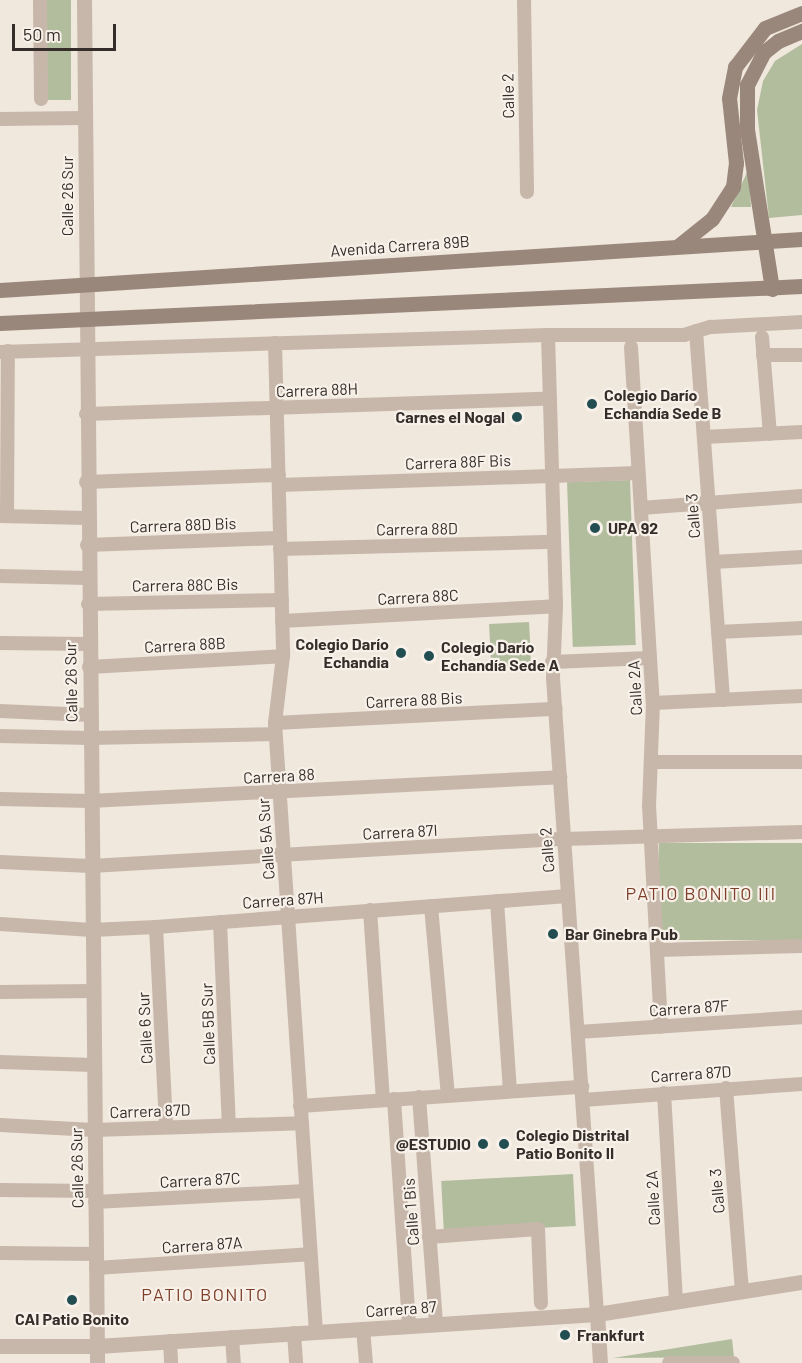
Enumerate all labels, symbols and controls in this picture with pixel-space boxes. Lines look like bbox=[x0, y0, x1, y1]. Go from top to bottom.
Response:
scale bar bbox=[15, 12, 118, 50]
text: 50 m bbox=[23, 23, 61, 45]
street label: Calle 2 bbox=[498, 73, 518, 119]
street label: Calle 26 Sur bbox=[57, 156, 77, 236]
street label: Avenida Carrera 89B bbox=[330, 232, 470, 260]
street label: Carrera 88H bbox=[276, 379, 358, 401]
place label: Colegio Darío Echandía Sede B bbox=[604, 385, 722, 423]
marker: Colegio Darío Echandía Sede B bbox=[585, 397, 599, 411]
place label: Carnes el Nogal bbox=[396, 407, 505, 427]
marker: Carnes el Nogal bbox=[510, 410, 524, 424]
street label: Carrera 88F Bis bbox=[405, 451, 511, 473]
street label: Calle 3 bbox=[682, 493, 704, 539]
street label: Carrera 88D Bis bbox=[129, 514, 237, 536]
place label: UPA 92 bbox=[608, 518, 658, 538]
street label: Carrera 88D bbox=[376, 519, 458, 539]
marker: UPA 92 bbox=[586, 519, 604, 537]
street label: Carrera 88C Bis bbox=[132, 574, 238, 596]
street label: Carrera 88C bbox=[377, 585, 459, 609]
street label: Carrera 88B bbox=[144, 633, 226, 657]
place label: Colegio Darío Echandia bbox=[296, 634, 389, 672]
place label: Colegio Darío Echandía Sede A bbox=[441, 637, 559, 675]
street label: Calle 26 Sur bbox=[61, 642, 81, 722]
marker: Colegio Darío Echandia bbox=[394, 646, 408, 660]
marker: Colegio Darío Echandía Sede A bbox=[422, 649, 436, 663]
street label: Calle 2A bbox=[624, 660, 646, 716]
street label: Carrera 88 Bis bbox=[365, 688, 463, 712]
street label: Carrera 88 bbox=[243, 765, 315, 787]
street label: Calle 5A Sur bbox=[254, 798, 278, 880]
street label: Carrera 87I bbox=[362, 820, 438, 844]
street label: Calle 2 bbox=[536, 827, 558, 873]
district label: PATIO BONITO III bbox=[625, 882, 777, 904]
street label: Carrera 87H bbox=[242, 888, 324, 912]
place label: Bar Ginebra Pub bbox=[565, 924, 678, 944]
marker: Bar Ginebra Pub bbox=[546, 927, 560, 941]
street label: Calle 5B Sur bbox=[197, 983, 219, 1065]
street label: Calle 6 Sur bbox=[134, 992, 156, 1064]
street label: Carrera 87F bbox=[648, 996, 730, 1020]
street label: Carrera 87D bbox=[650, 1062, 732, 1086]
street label: Carrera 87D bbox=[109, 1100, 191, 1122]
place label: Colegio Distrital Patio Bonito II bbox=[516, 1125, 629, 1163]
street label: Calle 26 Sur bbox=[67, 1128, 87, 1208]
place label: @ESTUDIO bbox=[396, 1134, 471, 1154]
marker: @ESTUDIO bbox=[476, 1137, 490, 1151]
marker: Colegio Distrital Patio Bonito II bbox=[497, 1137, 511, 1151]
street label: Carrera 87C bbox=[159, 1168, 241, 1192]
street label: Calle 3 bbox=[705, 1168, 729, 1214]
street label: Calle 2A bbox=[642, 1170, 664, 1226]
street label: Calle 1 Bis bbox=[399, 1178, 423, 1246]
street label: Carrera 87A bbox=[161, 1233, 243, 1257]
district label: PATIO BONITO bbox=[141, 1283, 269, 1305]
marker: CAI Patio Bonito bbox=[65, 1293, 79, 1307]
street label: Carrera 87 bbox=[365, 1297, 437, 1321]
place label: CAI Patio Bonito bbox=[15, 1309, 129, 1329]
place label: Frankfurt bbox=[577, 1325, 644, 1345]
marker: Frankfurt bbox=[558, 1328, 572, 1342]

